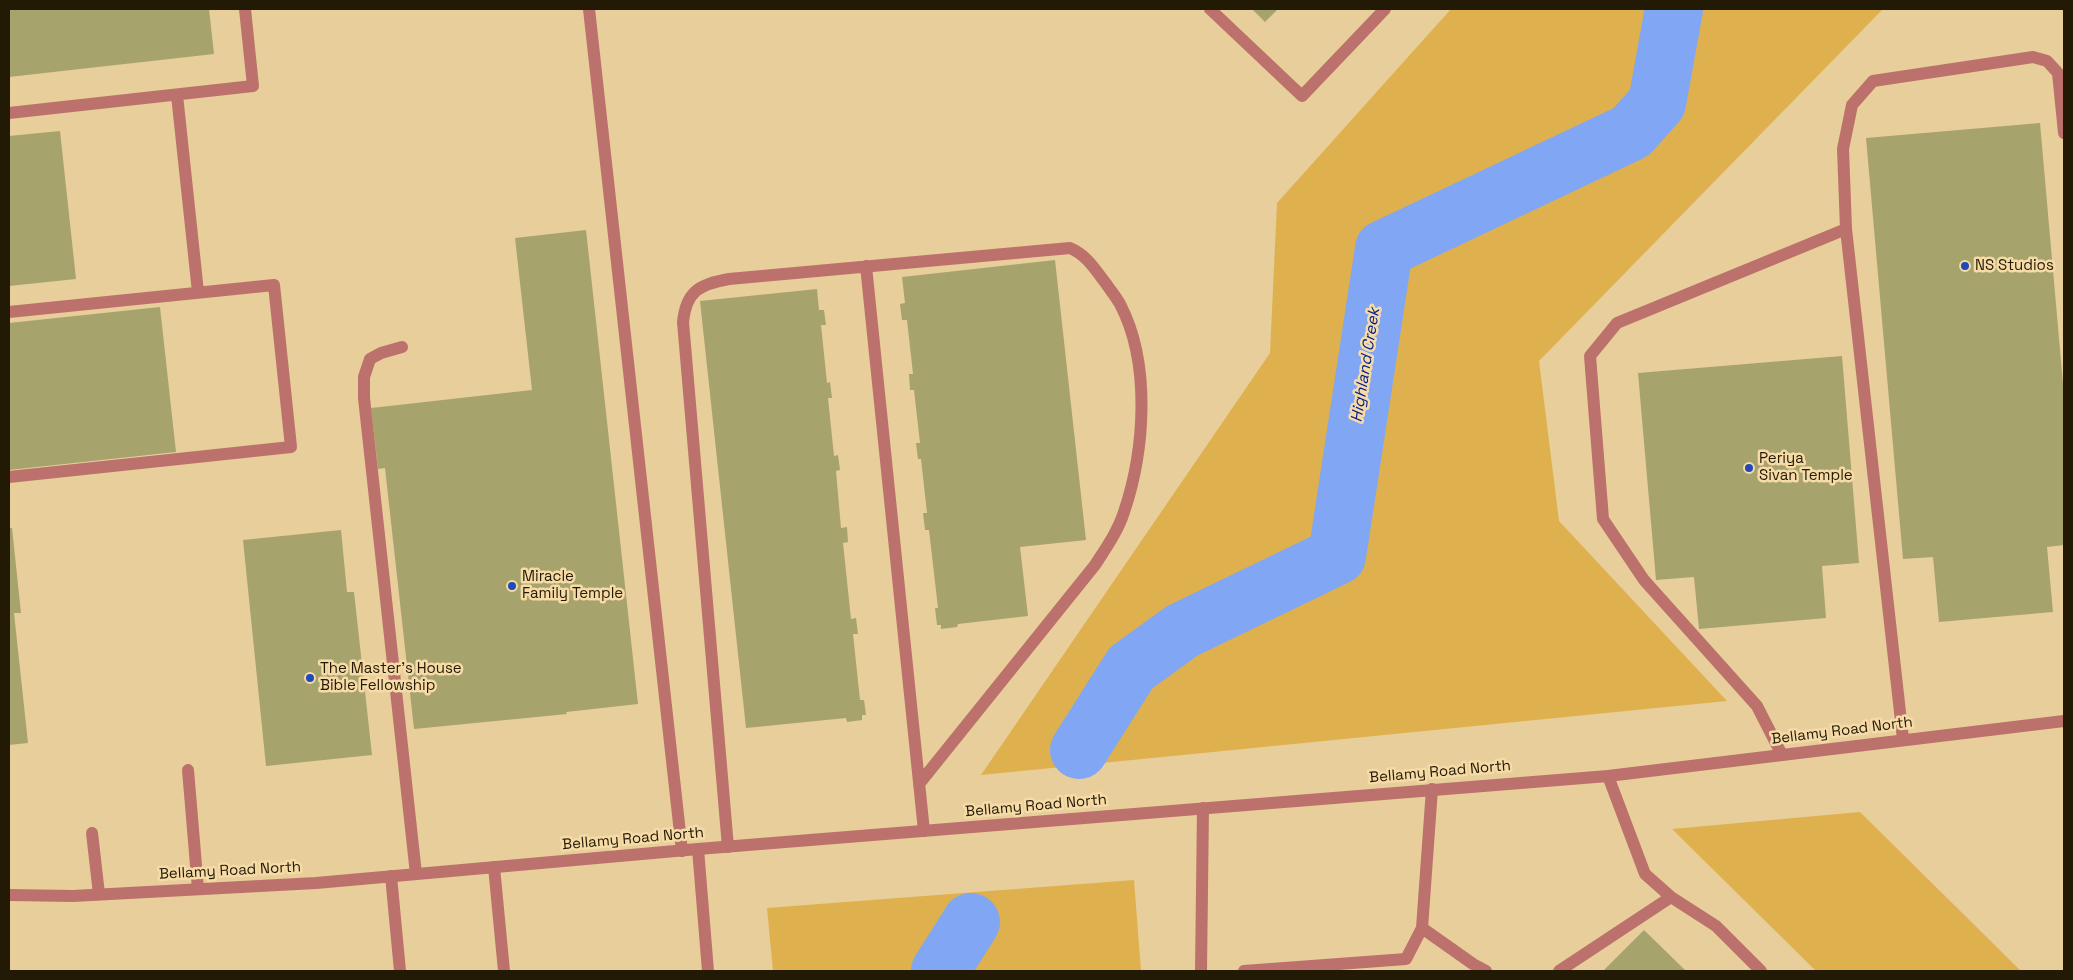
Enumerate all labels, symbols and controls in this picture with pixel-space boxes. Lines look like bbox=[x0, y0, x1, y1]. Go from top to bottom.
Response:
place label: NS Studios bbox=[1975, 257, 2054, 275]
marker: NS Studios bbox=[1959, 260, 1971, 272]
water label: Highland Creek bbox=[1347, 307, 1385, 423]
place label: Periya Sivan Temple bbox=[1759, 450, 1853, 485]
marker: Periya Sivan Temple bbox=[1743, 462, 1755, 474]
place label: Miracle Family Temple bbox=[522, 568, 623, 603]
marker: Miracle Family Temple bbox=[506, 580, 518, 592]
place label: The Master's House Bible Fellowship bbox=[320, 660, 462, 695]
marker: The Master's House Bible Fellowship bbox=[304, 672, 316, 684]
street label: Bellamy Road North bbox=[1770, 713, 1914, 749]
street label: Bellamy Road North bbox=[1368, 757, 1512, 787]
street label: Bellamy Road North bbox=[964, 791, 1108, 821]
street label: Bellamy Road North bbox=[561, 824, 705, 854]
street label: Bellamy Road North bbox=[159, 858, 301, 884]

